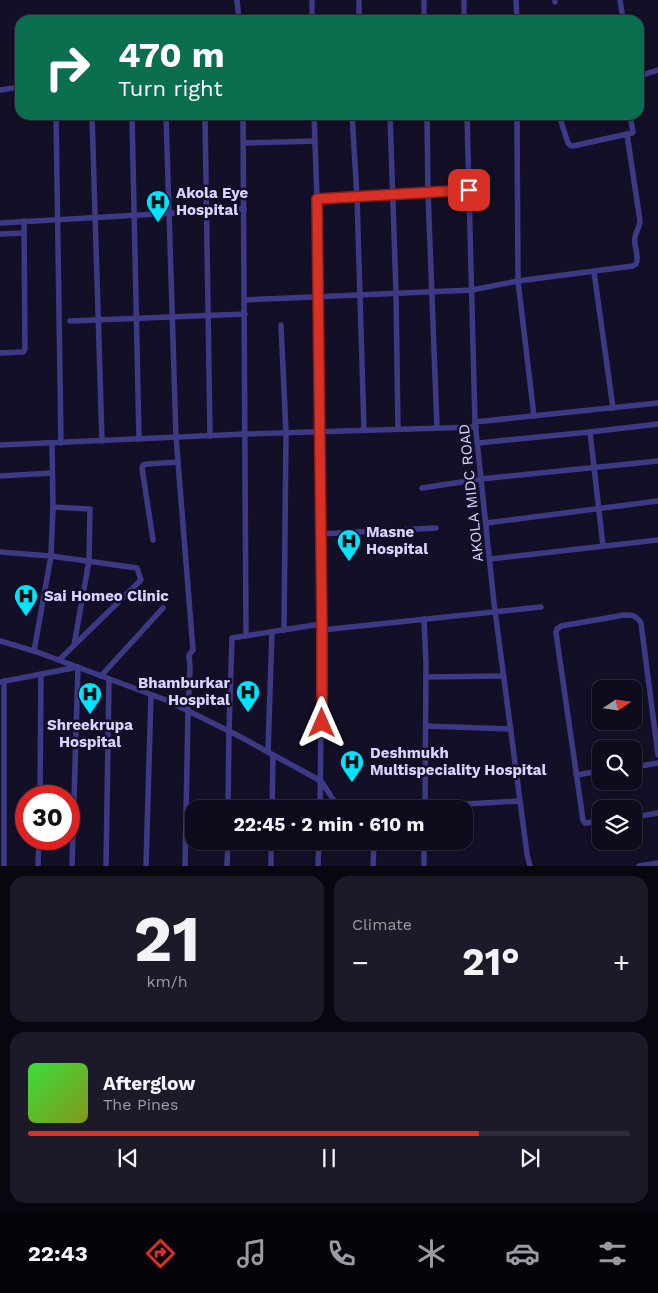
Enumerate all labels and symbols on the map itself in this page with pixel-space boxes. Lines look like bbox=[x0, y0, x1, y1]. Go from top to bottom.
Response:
pin bbox=[448, 169, 490, 211]
place label: Akola Eye Hospital bbox=[176, 184, 249, 219]
hospital icon: Akola Eye Hospital bbox=[145, 189, 171, 223]
street label: AKOLA MIDC ROAD bbox=[455, 423, 487, 563]
place label: Masne Hospital bbox=[366, 523, 428, 558]
hospital icon: Masne Hospital bbox=[336, 528, 362, 562]
hospital icon: Sai Homeo Clinic bbox=[13, 583, 39, 617]
place label: Sai Homeo Clinic bbox=[44, 587, 169, 605]
place label: Bhamburkar Hospital bbox=[138, 674, 231, 709]
hospital icon: Bhamburkar Hospital bbox=[235, 679, 261, 713]
north arrow bbox=[592, 680, 642, 730]
hospital icon: Shreekrupa Hospital bbox=[77, 681, 103, 715]
position arrow bbox=[295, 696, 347, 748]
place label: Shreekrupa Hospital bbox=[47, 716, 133, 751]
place label: Deshmukh Multispeciality Hospital bbox=[370, 744, 547, 779]
hospital icon: Deshmukh Multispeciality Hospital bbox=[339, 749, 365, 783]
speed limit sign: 30 bbox=[15, 785, 80, 850]

